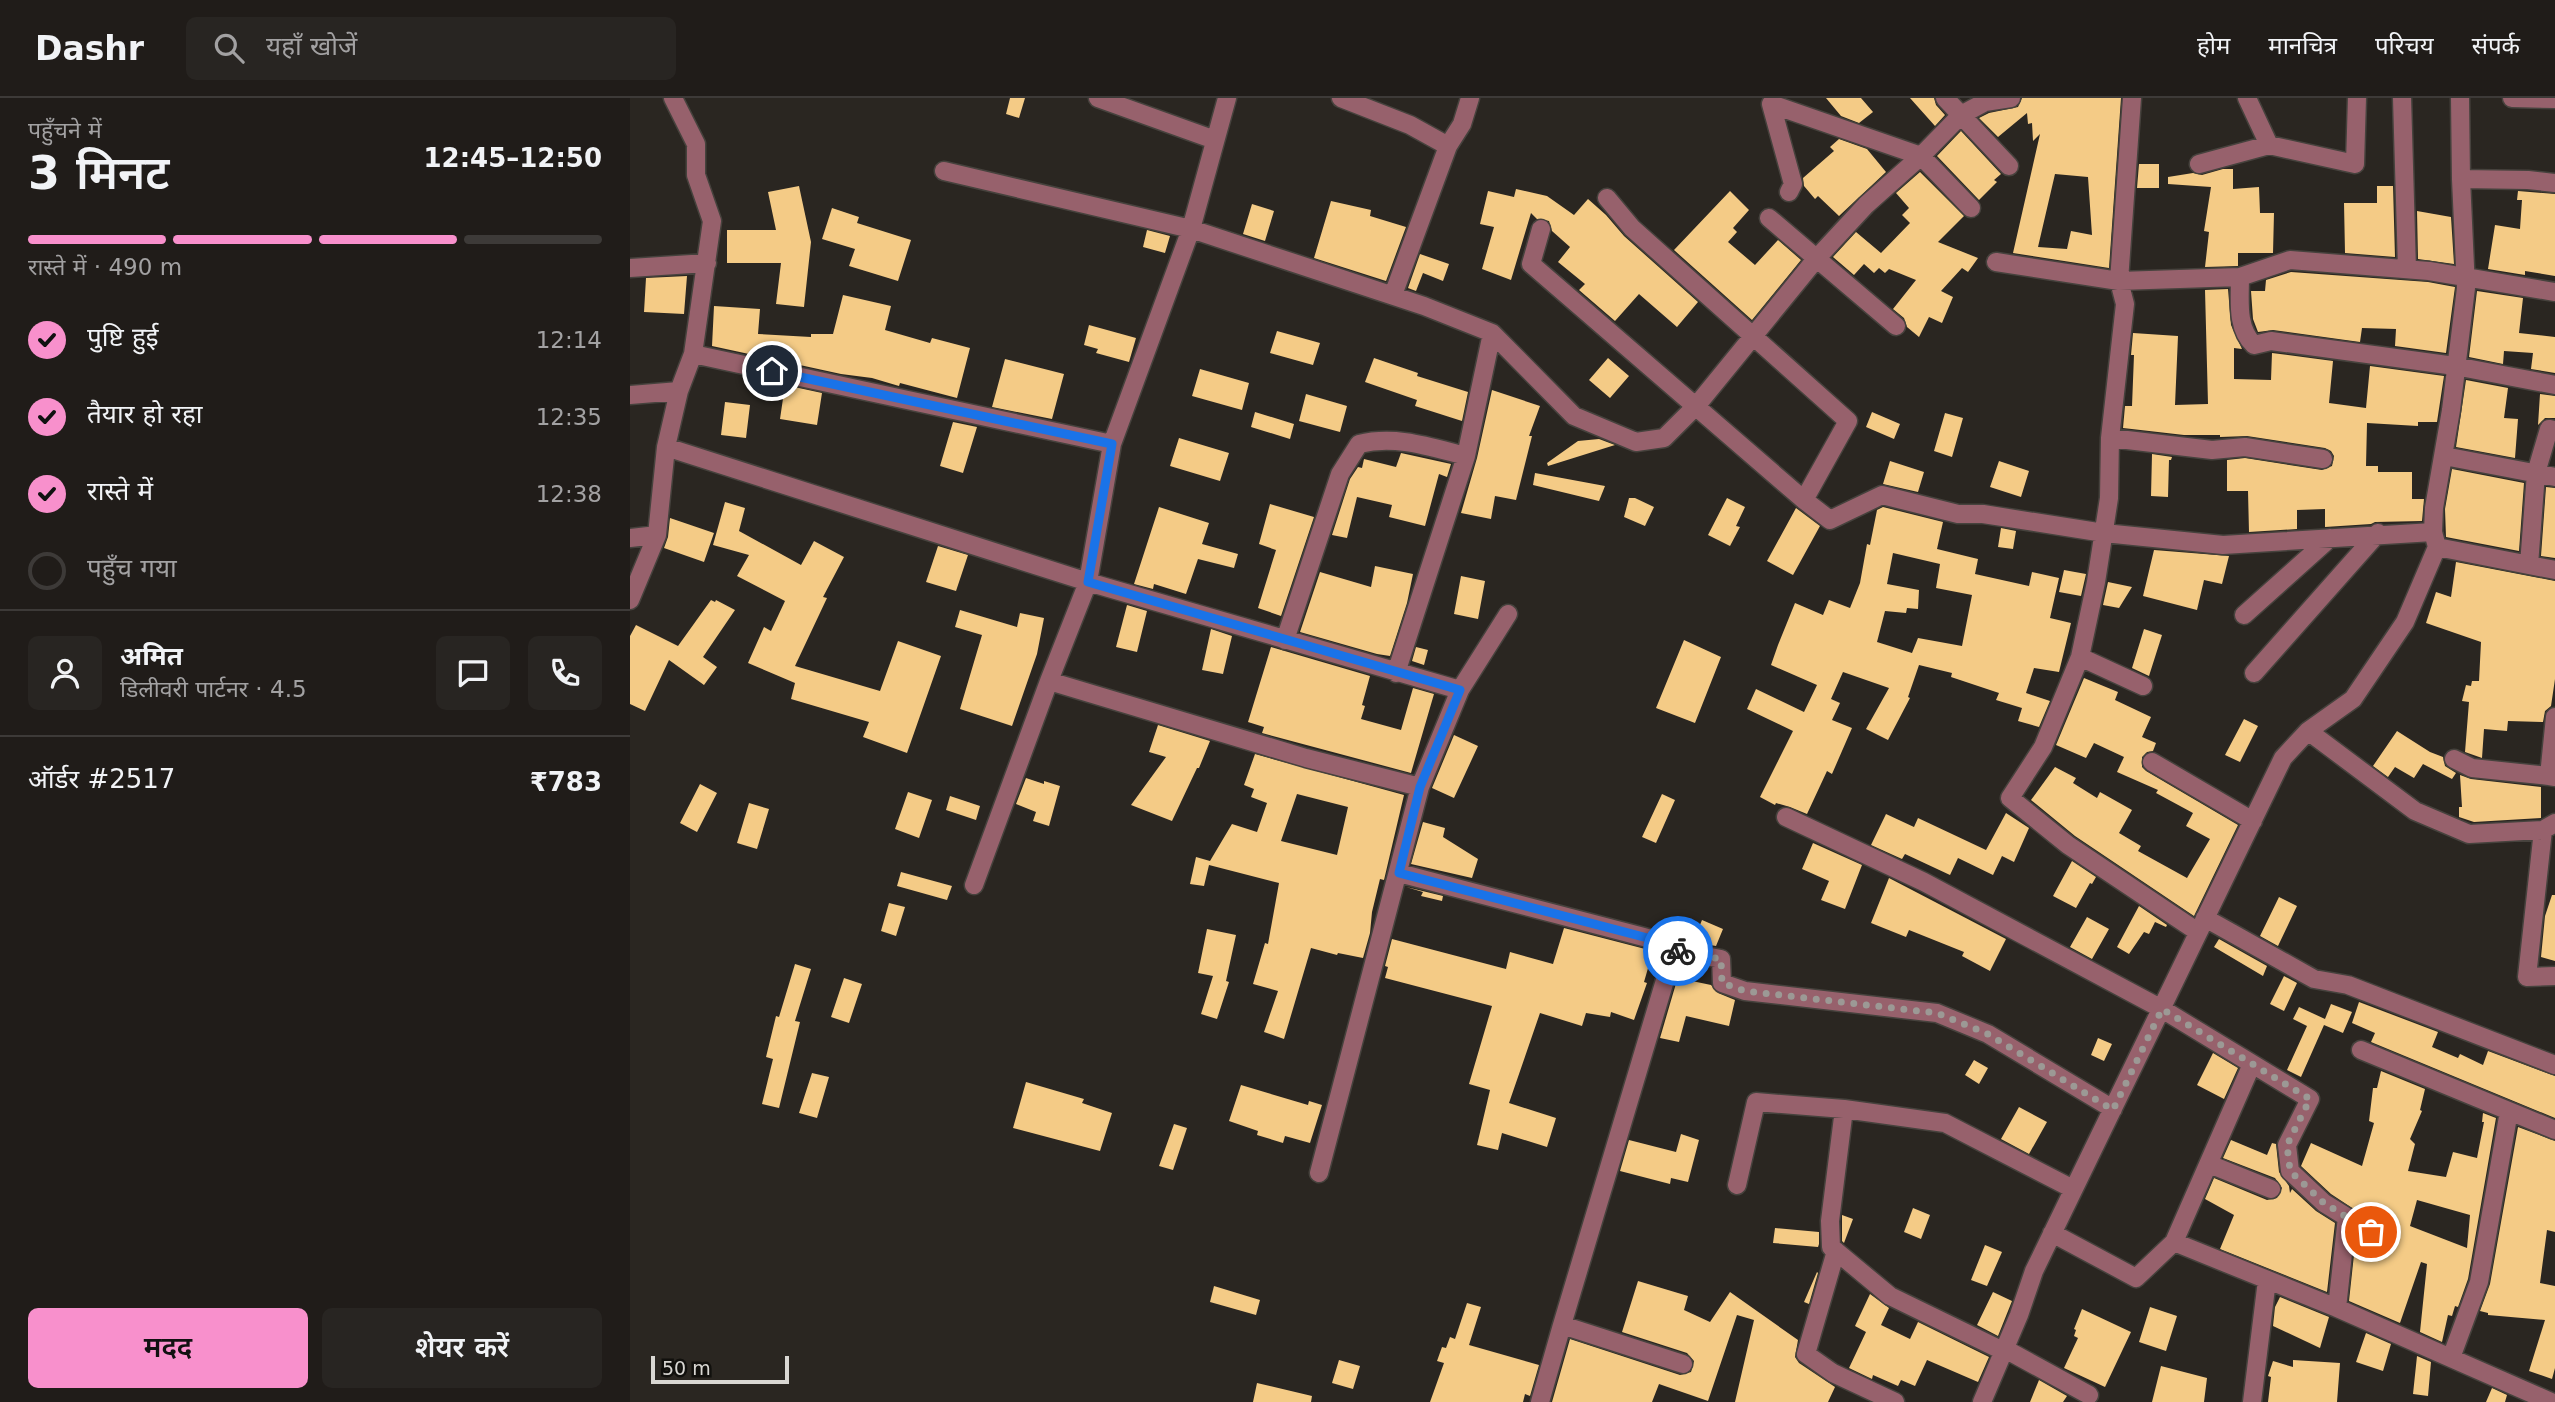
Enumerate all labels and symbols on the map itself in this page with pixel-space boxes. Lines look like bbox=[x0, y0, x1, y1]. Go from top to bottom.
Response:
pin bbox=[742, 341, 802, 401]
courier bbox=[1643, 916, 1713, 986]
pin bbox=[2341, 1202, 2401, 1262]
scale bar bbox=[651, 1353, 789, 1385]

